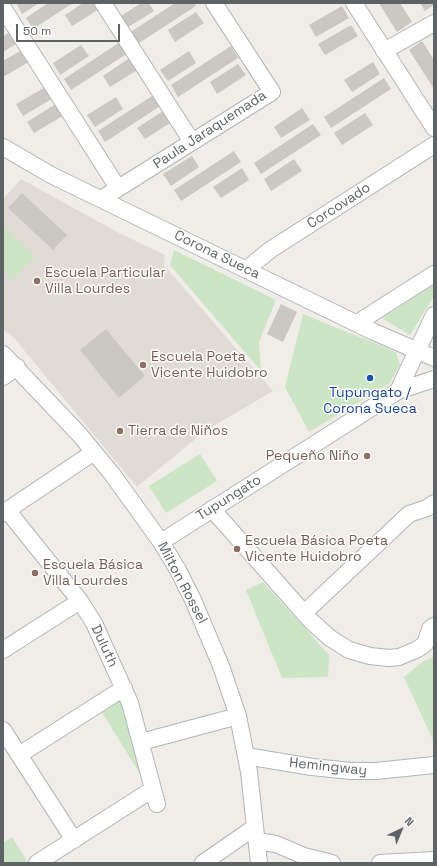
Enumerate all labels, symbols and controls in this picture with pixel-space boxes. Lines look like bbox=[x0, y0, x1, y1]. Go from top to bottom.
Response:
scale bar bbox=[18, 16, 122, 42]
text: 50 m bbox=[23, 23, 51, 39]
street label: Paula Jaraquemada bbox=[150, 87, 270, 173]
street label: Corcovado bbox=[304, 179, 374, 233]
street label: Corona Sueca bbox=[171, 227, 263, 283]
place label: Escuela Particular Villa Lourdes bbox=[45, 265, 166, 298]
marker: Escuela Particular Villa Lourdes bbox=[32, 276, 42, 286]
place label: Escuela Poeta Vicente Huidobro bbox=[151, 349, 268, 382]
marker: Escuela Poeta Vicente Huidobro bbox=[138, 360, 148, 370]
marker: Tupungato / Corona Sueca bbox=[365, 373, 375, 383]
place label: Tupungato / Corona Sueca bbox=[323, 385, 417, 418]
place label: Tierra de Niños bbox=[128, 423, 228, 439]
marker: Tierra de Niños bbox=[115, 426, 125, 436]
place label: Pequeño Niño bbox=[266, 448, 359, 464]
marker: Pequeño Niño bbox=[362, 451, 372, 461]
street label: Tupungato bbox=[193, 471, 265, 525]
place label: Escuela Básica Poeta Vicente Huidobro bbox=[245, 533, 388, 566]
street label: Milton Rossel bbox=[153, 539, 211, 627]
marker: Escuela Básica Poeta Vicente Huidobro bbox=[232, 544, 242, 554]
place label: Escuela Básica Villa Lourdes bbox=[43, 557, 143, 590]
marker: Escuela Básica Villa Lourdes bbox=[30, 568, 40, 578]
street label: Duluth bbox=[87, 622, 121, 670]
street label: Hemingway bbox=[288, 755, 368, 779]
north arrow bbox=[381, 810, 421, 850]
text: N bbox=[402, 814, 417, 829]

